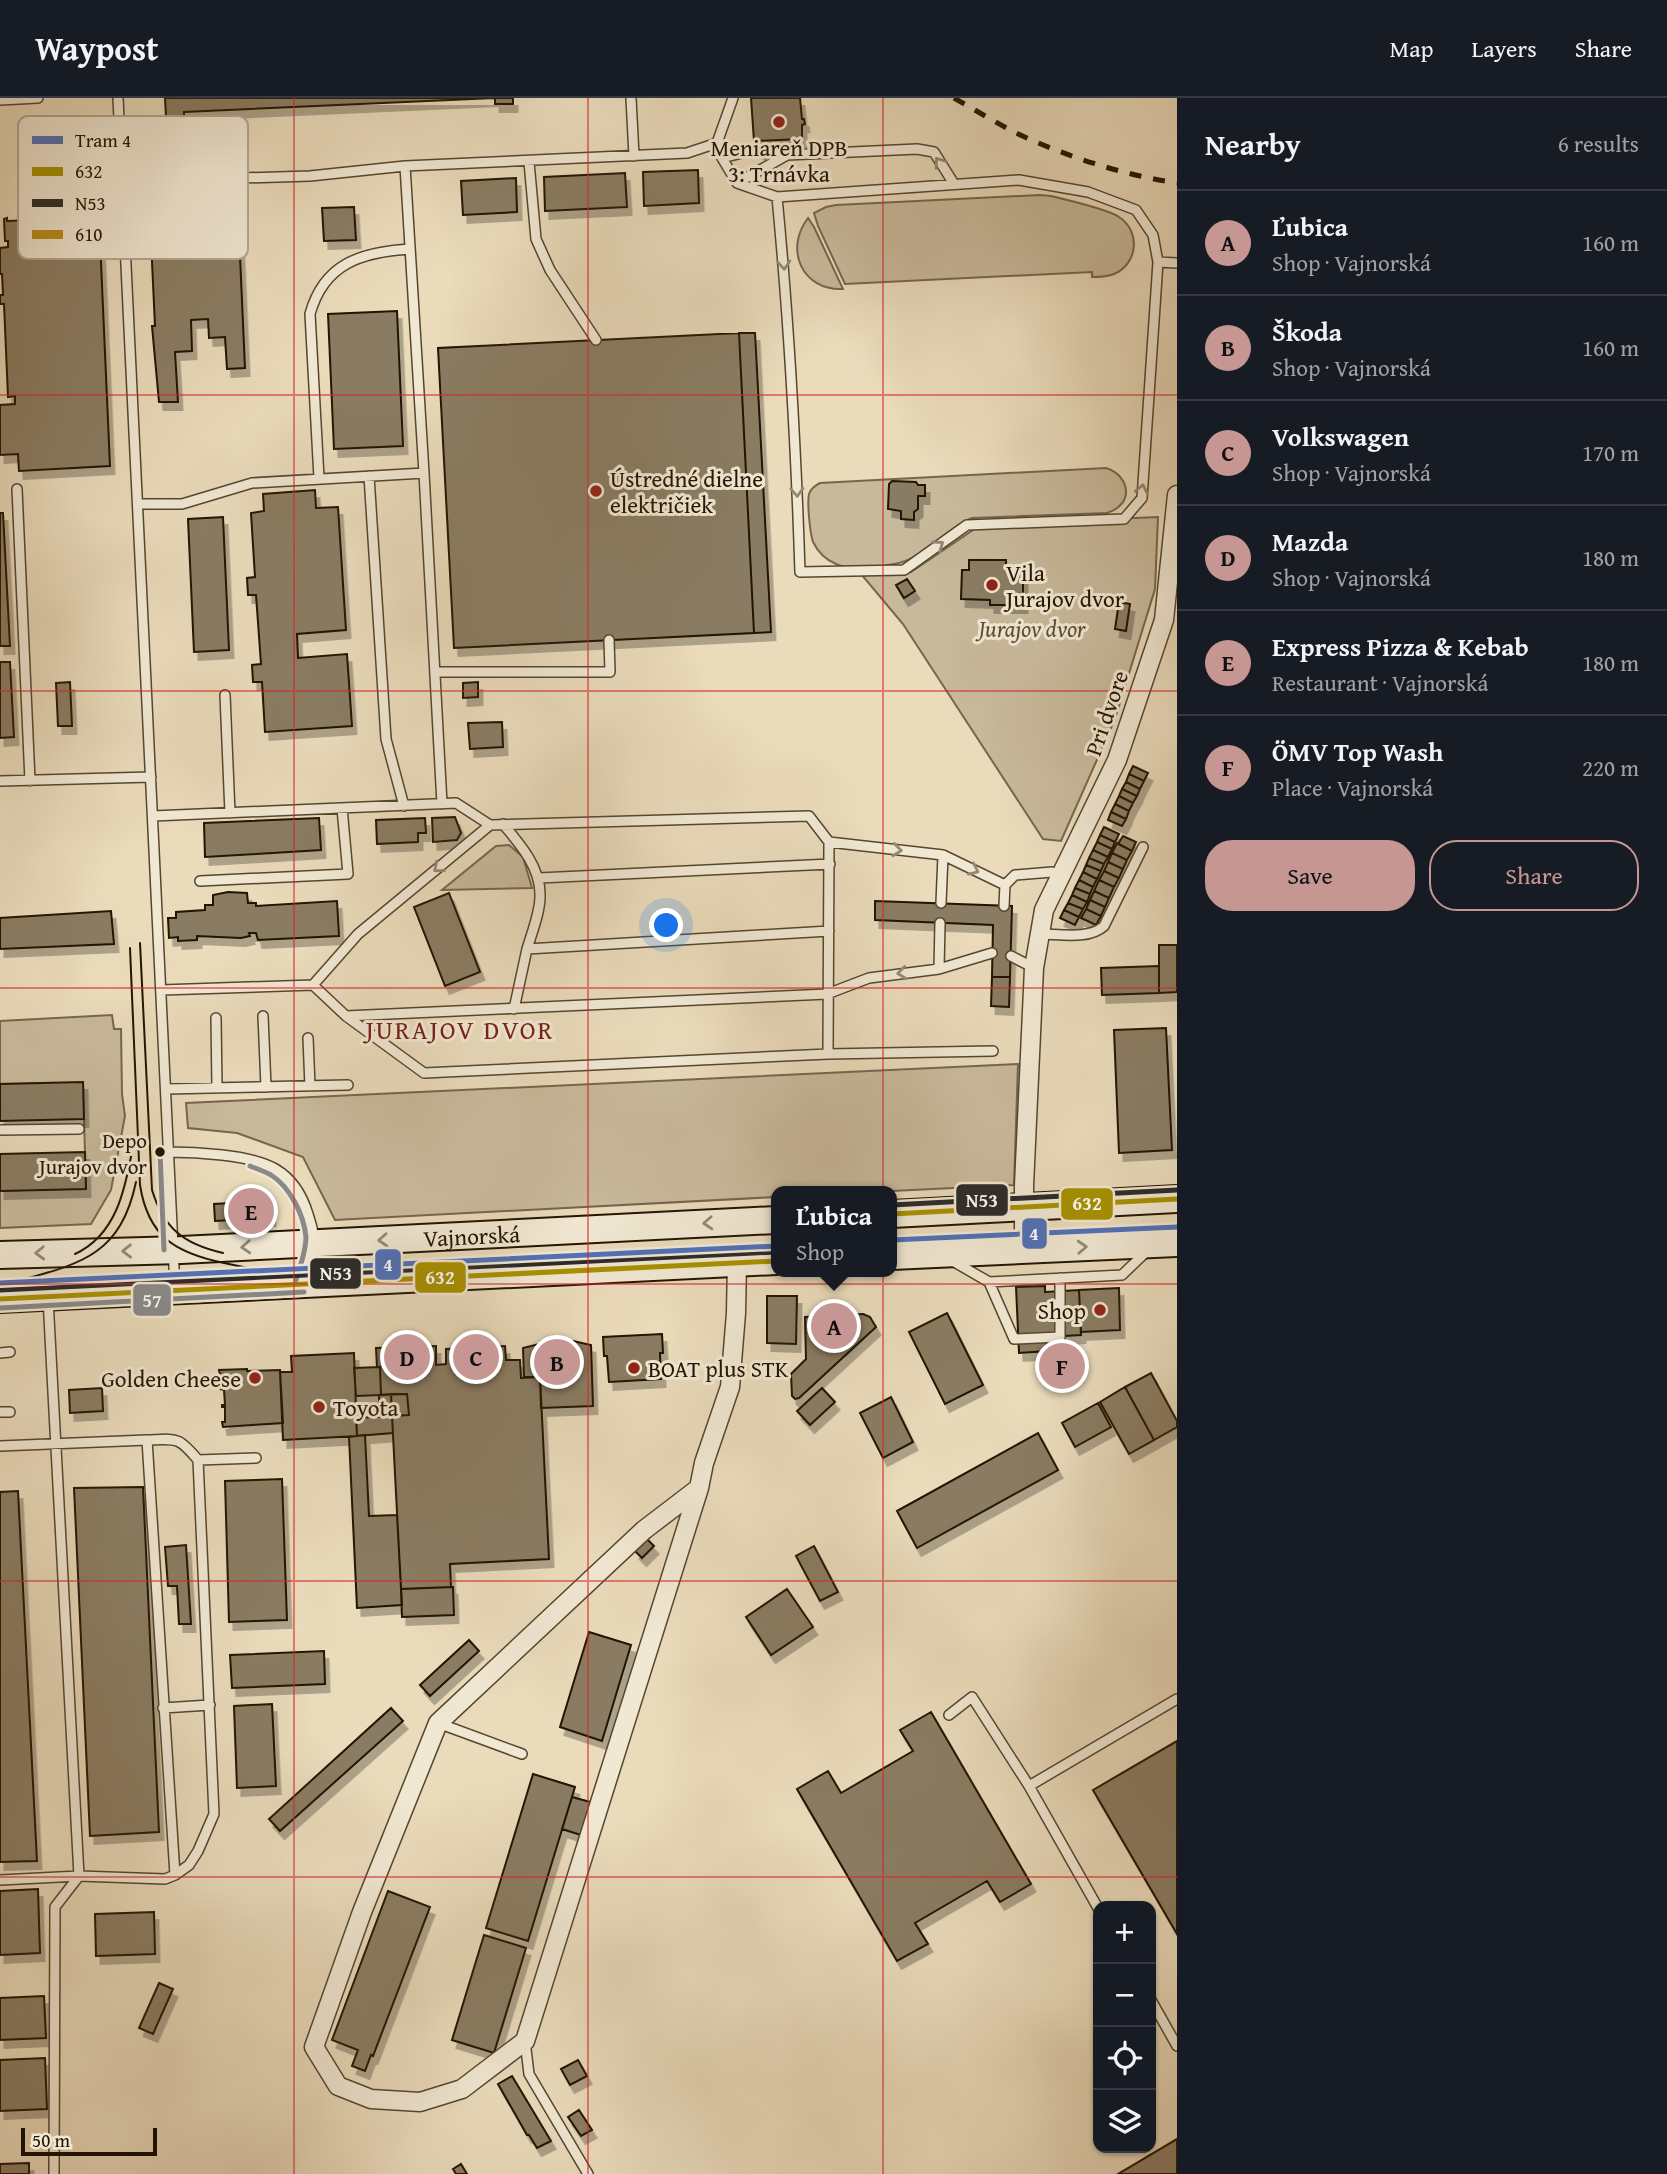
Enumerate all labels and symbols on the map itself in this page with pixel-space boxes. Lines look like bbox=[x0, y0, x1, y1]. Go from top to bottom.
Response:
marker: Meniareň DPB 3: Trnávka bbox=[771, 114, 787, 130]
legend bbox=[18, 116, 248, 259]
text: Tram 4 bbox=[75, 126, 131, 154]
place label: Meniareň DPB 3: Trnávka bbox=[710, 131, 848, 190]
text: 632 bbox=[75, 157, 102, 185]
one-way arrow bbox=[935, 157, 947, 169]
text: N53 bbox=[75, 189, 106, 217]
text: 610 bbox=[75, 220, 102, 248]
one-way arrow bbox=[776, 259, 791, 271]
place label: Ústredné dielne električiek bbox=[610, 462, 763, 521]
marker: Ústredné dielne električiek bbox=[588, 483, 604, 499]
one-way arrow bbox=[1134, 483, 1149, 495]
one-way arrow bbox=[790, 487, 805, 498]
one-way arrow bbox=[931, 541, 944, 553]
place label: Vila Jurajov dvor bbox=[1003, 556, 1125, 615]
marker: Vila Jurajov dvor bbox=[984, 577, 1000, 593]
park label: Jurajov dvor bbox=[974, 612, 1087, 645]
street label: Pri dvore bbox=[1076, 666, 1136, 760]
one-way arrow bbox=[892, 842, 903, 857]
one-way arrow bbox=[433, 860, 446, 872]
one-way arrow bbox=[967, 862, 979, 876]
your location bbox=[649, 908, 683, 942]
one-way arrow bbox=[896, 966, 908, 981]
district label: JURAJOV DVOR bbox=[362, 1010, 555, 1049]
place label: Depo Jurajov dvor bbox=[36, 1125, 147, 1182]
marker: Depo Jurajov dvor bbox=[153, 1145, 167, 1159]
line badge: N53 bbox=[955, 1183, 1009, 1217]
pin: E bbox=[228, 1185, 274, 1237]
text: N53 bbox=[966, 1186, 998, 1214]
line badge: 632 bbox=[1060, 1187, 1114, 1221]
text: 632 bbox=[1072, 1189, 1102, 1217]
one-way arrow bbox=[702, 1215, 713, 1230]
street label: Vajnorská bbox=[422, 1216, 521, 1254]
line badge: 4 bbox=[1021, 1217, 1048, 1250]
text: 4 bbox=[1029, 1219, 1039, 1247]
one-way arrow bbox=[377, 1232, 388, 1247]
one-way arrow bbox=[240, 1239, 251, 1254]
one-way arrow bbox=[1077, 1240, 1088, 1255]
one-way arrow bbox=[121, 1243, 132, 1258]
one-way arrow bbox=[34, 1246, 45, 1261]
line badge: 4 bbox=[374, 1248, 402, 1281]
text: 4 bbox=[383, 1250, 393, 1278]
line badge: N53 bbox=[309, 1257, 362, 1290]
text: N53 bbox=[320, 1259, 352, 1287]
line badge: 632 bbox=[414, 1261, 467, 1294]
text: 632 bbox=[425, 1263, 455, 1291]
line badge: 57 bbox=[132, 1283, 172, 1317]
text: 57 bbox=[142, 1286, 162, 1314]
place label: Shop bbox=[1038, 1294, 1086, 1327]
pin: A bbox=[811, 1300, 857, 1352]
marker: Shop bbox=[1092, 1302, 1108, 1318]
pin: D bbox=[384, 1331, 430, 1383]
pin: C bbox=[453, 1331, 499, 1383]
pin: B bbox=[534, 1336, 580, 1388]
pin: F bbox=[1039, 1340, 1085, 1392]
place label: BOAT plus STK bbox=[648, 1352, 789, 1385]
marker: BOAT plus STK bbox=[626, 1360, 642, 1376]
place label: Golden Cheese bbox=[101, 1362, 241, 1395]
marker: Golden Cheese bbox=[247, 1370, 263, 1386]
place label: Toyota bbox=[333, 1391, 399, 1424]
marker: Toyota bbox=[311, 1399, 327, 1415]
scale bar bbox=[21, 2125, 158, 2157]

